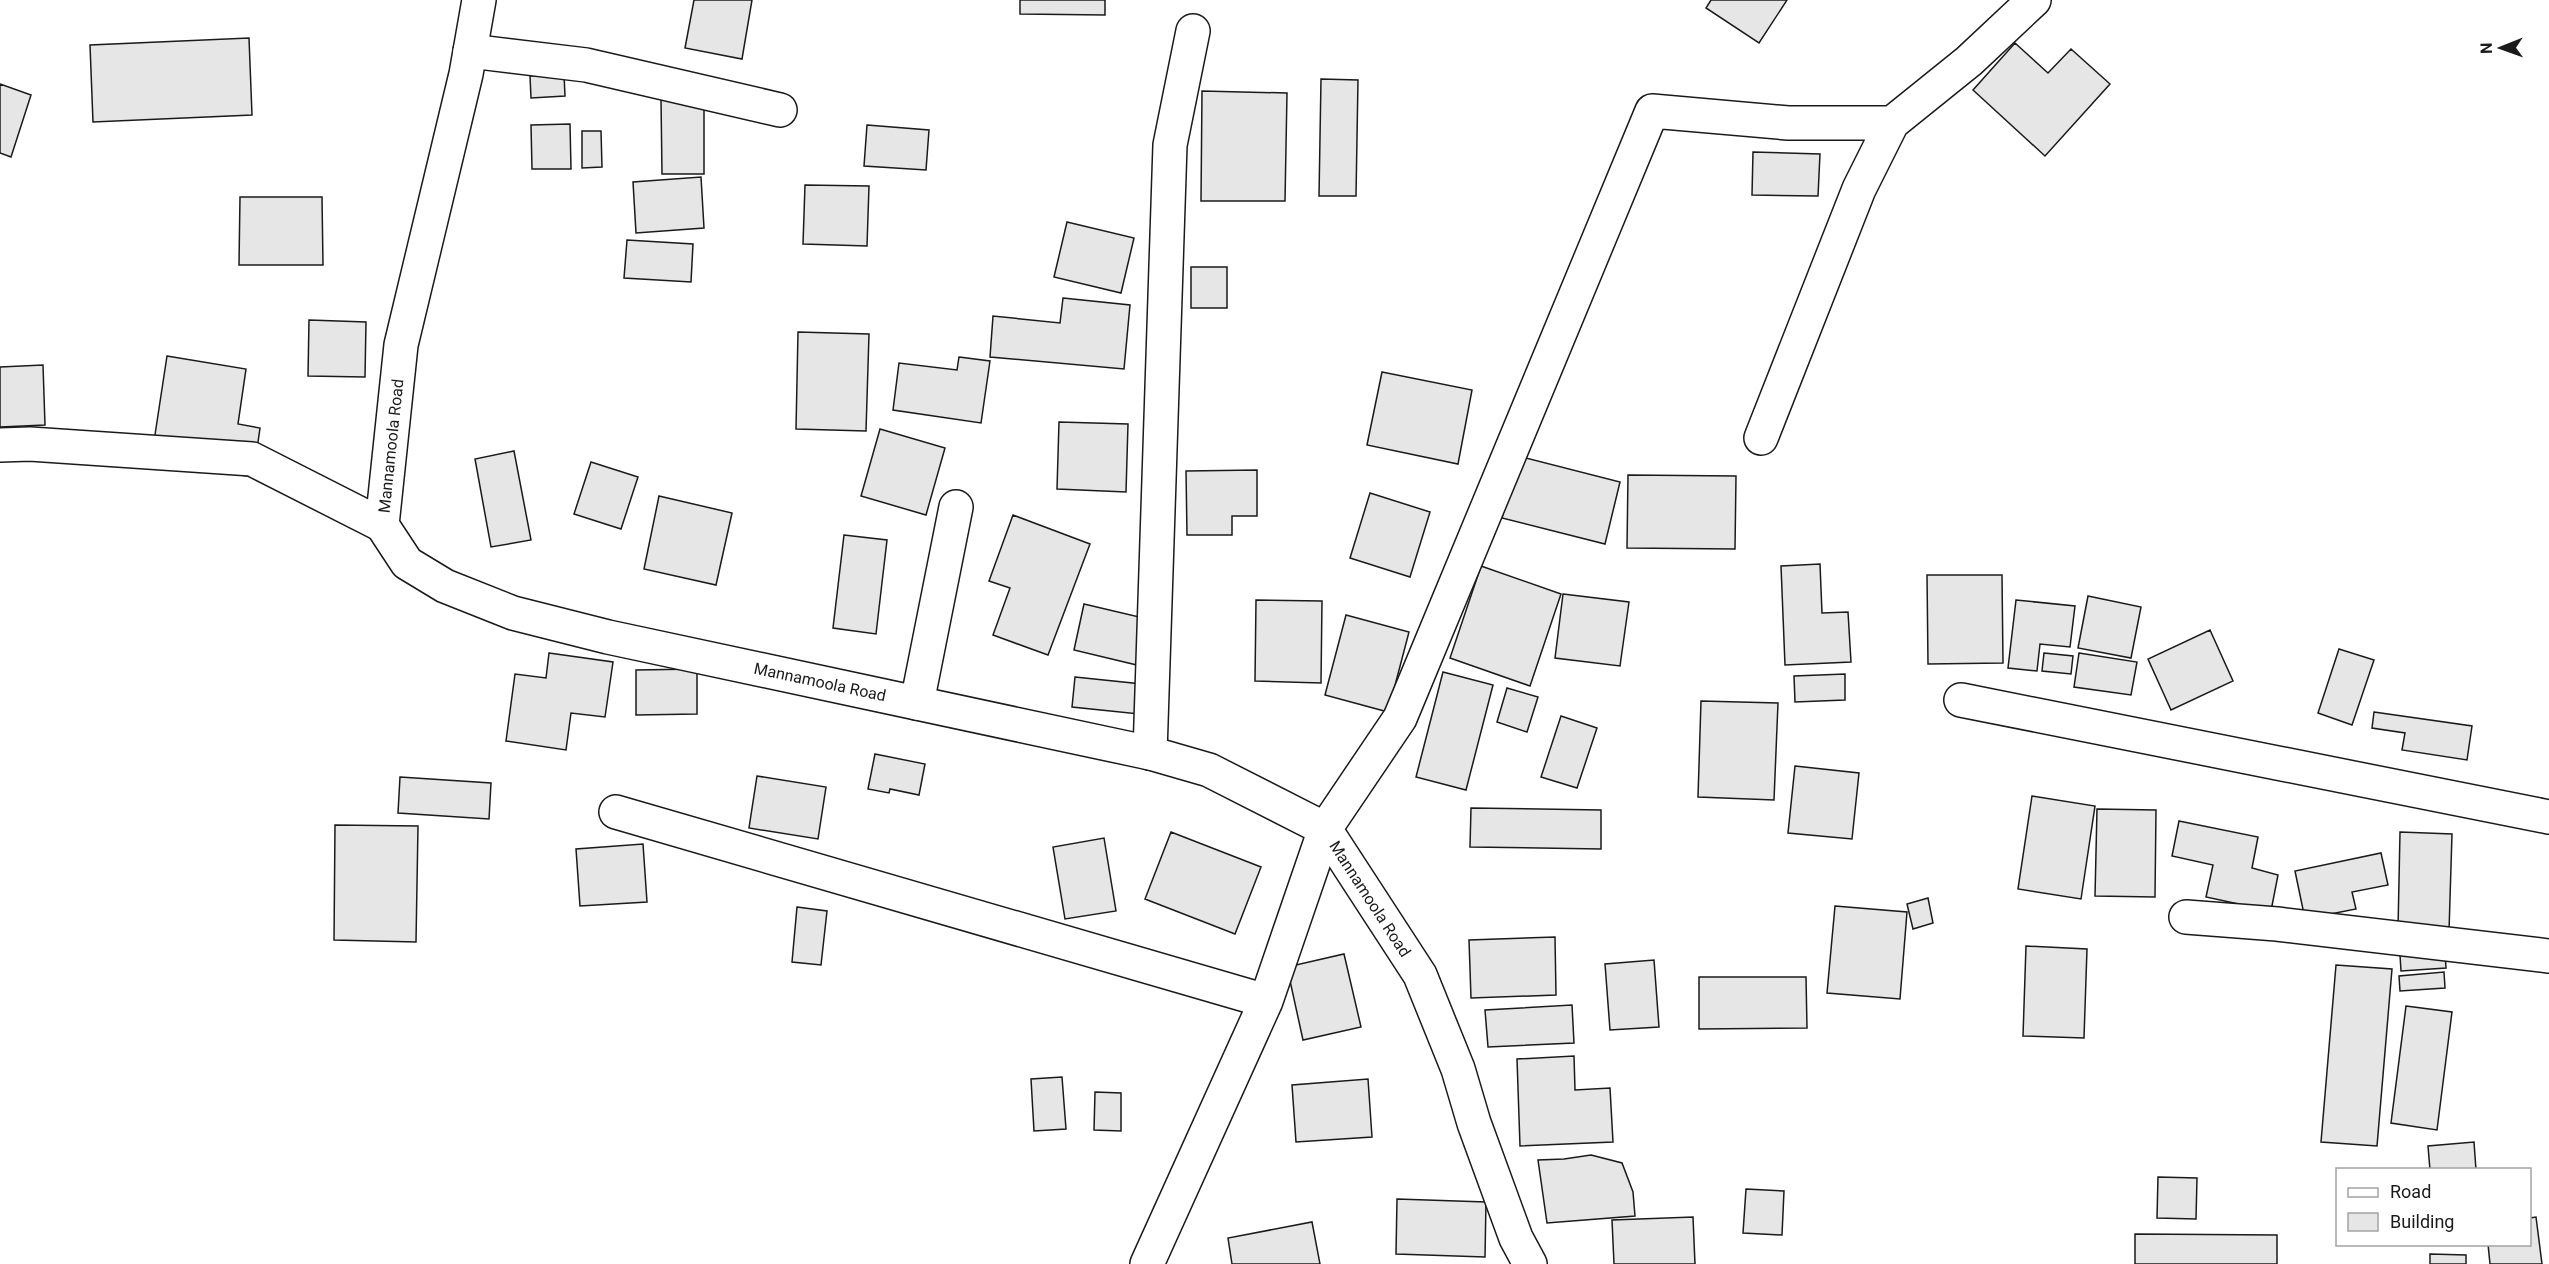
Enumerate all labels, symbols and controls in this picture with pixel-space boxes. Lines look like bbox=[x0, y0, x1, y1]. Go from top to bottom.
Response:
north arrow bbox=[2471, 18, 2531, 78]
text: N bbox=[2477, 42, 2496, 54]
street label: Mannamoola Road bbox=[375, 378, 407, 514]
street label: Mannamoola Road bbox=[752, 659, 888, 705]
street label: Mannamoola Road bbox=[1325, 837, 1415, 961]
legend bbox=[2336, 1168, 2531, 1246]
text: Road bbox=[2390, 1181, 2431, 1202]
text: Building bbox=[2390, 1211, 2454, 1232]

